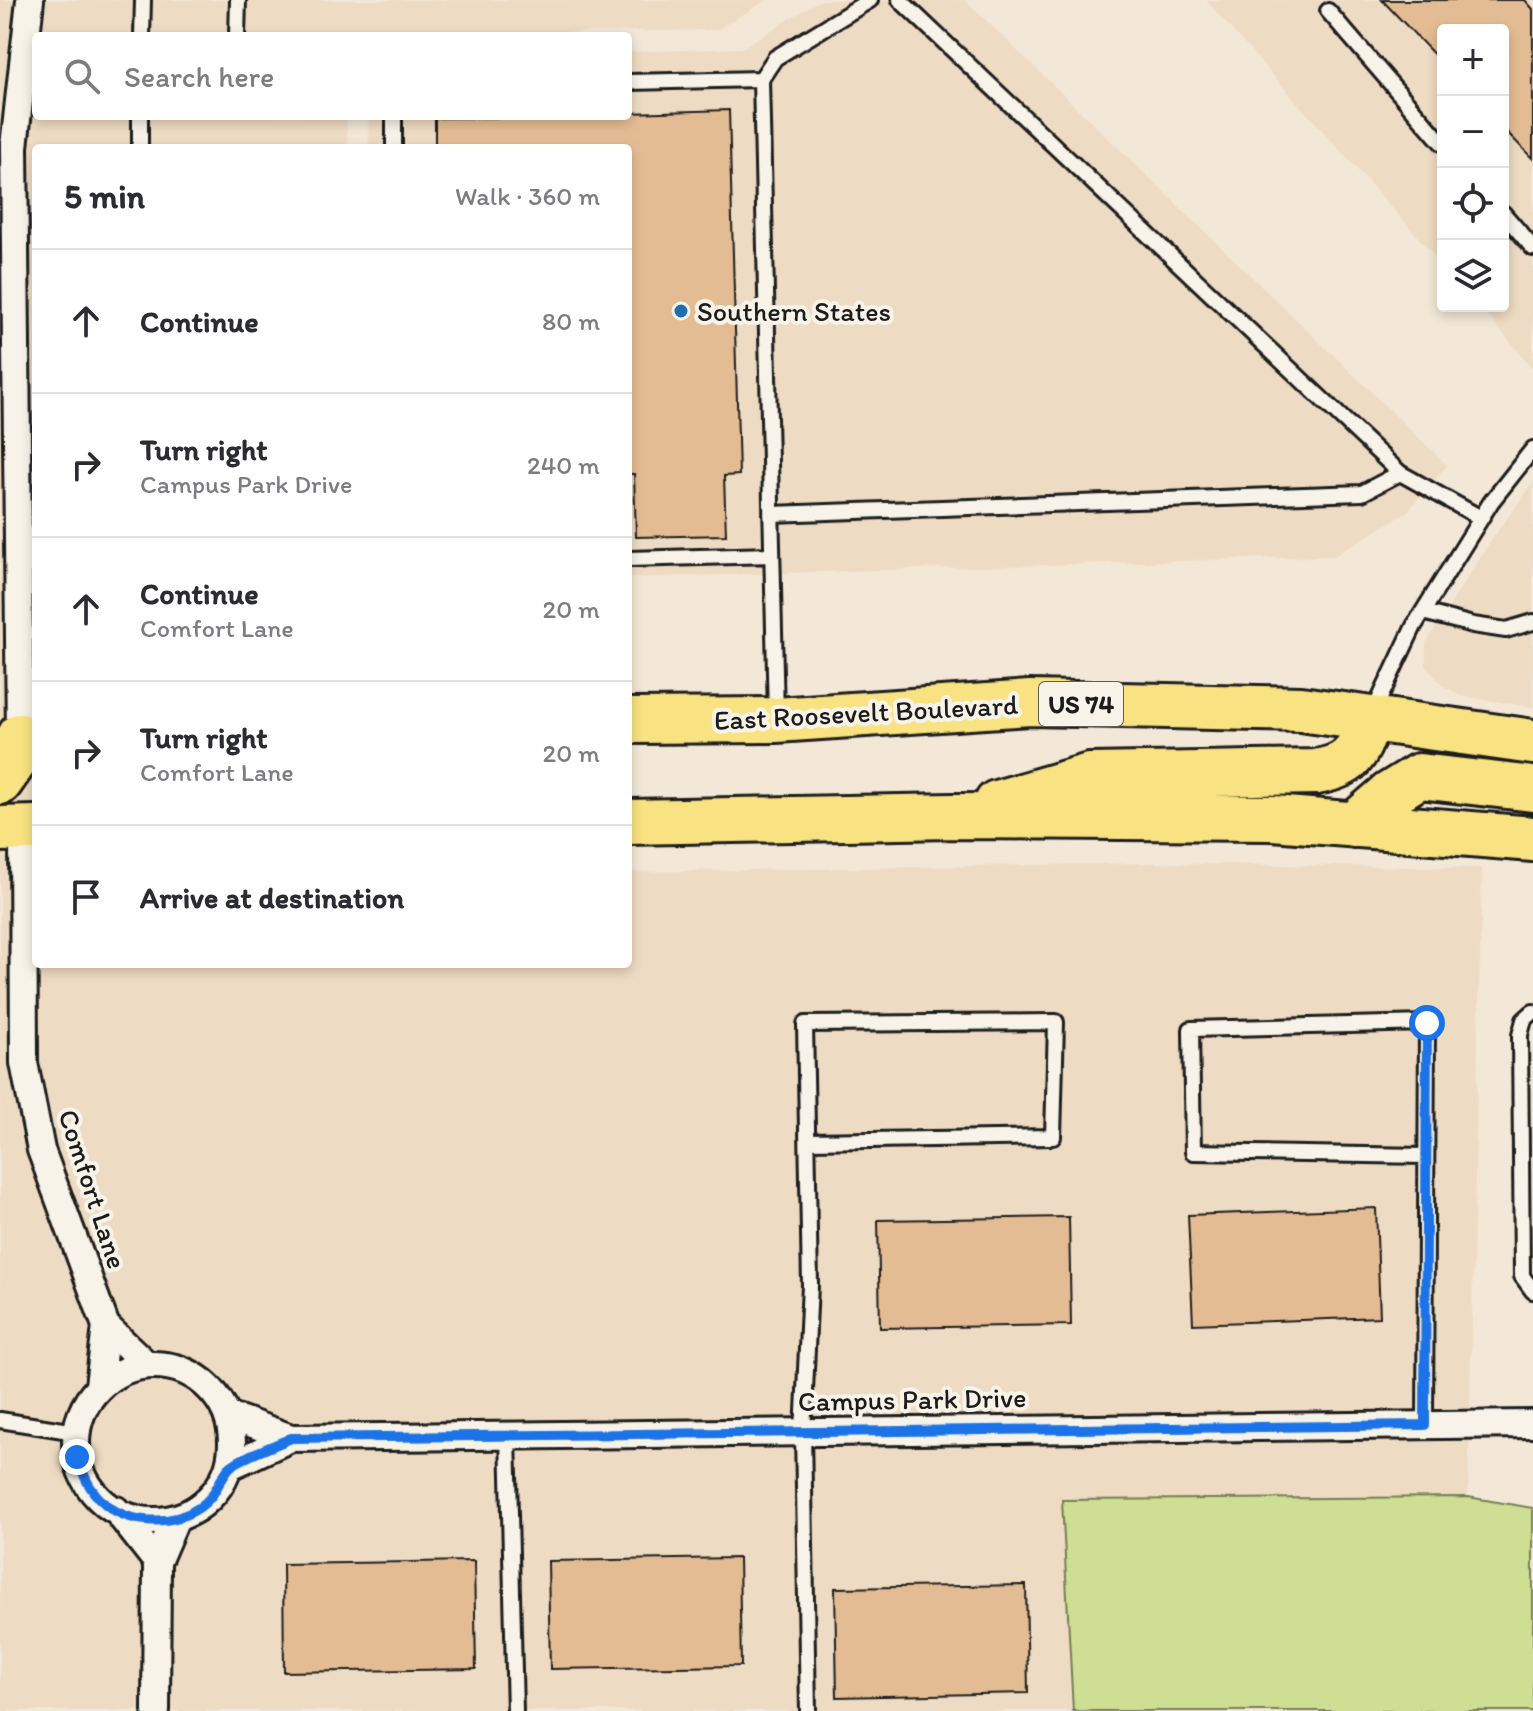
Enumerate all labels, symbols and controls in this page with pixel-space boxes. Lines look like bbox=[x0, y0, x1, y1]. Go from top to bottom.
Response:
map controls bbox=[1437, 24, 1509, 312]
button: + bbox=[1437, 24, 1509, 96]
search box bbox=[32, 32, 632, 120]
icon: search bbox=[60, 54, 104, 98]
text: Search here bbox=[124, 58, 274, 95]
button: − bbox=[1437, 96, 1509, 168]
button: locate bbox=[1437, 168, 1509, 240]
text: 5 min bbox=[64, 176, 145, 217]
text: Walk · 360 m bbox=[455, 180, 600, 212]
button: layers bbox=[1437, 240, 1509, 312]
place label: Southern States bbox=[697, 294, 891, 328]
icon: ahead bbox=[64, 299, 108, 343]
marker: Southern States bbox=[672, 302, 690, 320]
text: Continue bbox=[140, 303, 259, 340]
text: 80 m bbox=[542, 305, 600, 337]
text: Turn right bbox=[140, 431, 268, 468]
icon: right bbox=[64, 443, 108, 487]
text: 240 m bbox=[527, 449, 600, 481]
text: Campus Park Drive bbox=[140, 468, 352, 500]
text: Continue bbox=[140, 575, 259, 612]
icon: ahead bbox=[64, 587, 108, 631]
text: 20 m bbox=[543, 593, 600, 625]
text: Comfort Lane bbox=[140, 612, 294, 644]
road number: US 74 bbox=[1039, 682, 1123, 726]
street label: East Roosevelt Boulevard bbox=[713, 687, 1020, 737]
text: Turn right bbox=[140, 719, 268, 756]
icon: right bbox=[64, 731, 108, 775]
text: 20 m bbox=[543, 737, 600, 769]
text: Comfort Lane bbox=[140, 756, 294, 788]
icon: arrive bbox=[64, 875, 108, 919]
text: Arrive at destination bbox=[140, 879, 404, 916]
route start bbox=[1409, 1005, 1445, 1041]
street label: Comfort Lane bbox=[51, 1105, 135, 1273]
street label: Campus Park Drive bbox=[797, 1380, 1027, 1418]
route end bbox=[59, 1439, 95, 1475]

